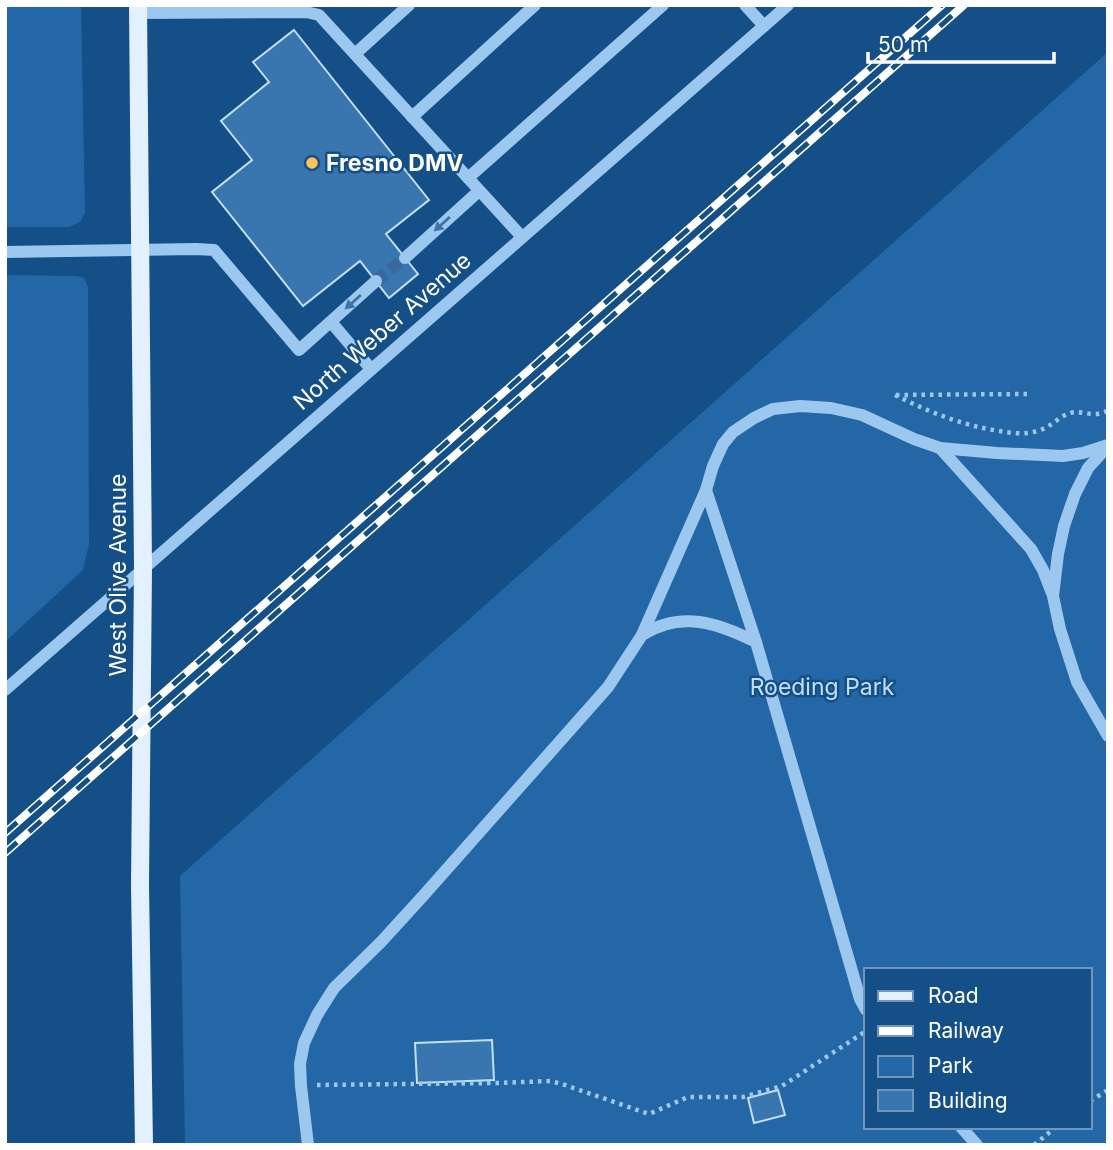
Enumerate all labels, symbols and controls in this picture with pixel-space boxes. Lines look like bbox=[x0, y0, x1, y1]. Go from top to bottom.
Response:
scale bar bbox=[868, 21, 1054, 65]
text: 50 m bbox=[878, 32, 928, 57]
place label: Fresno DMV bbox=[326, 149, 464, 177]
marker: Fresno DMV bbox=[304, 155, 320, 171]
one-way arrow bbox=[433, 216, 451, 232]
street label: North Weber Avenue bbox=[288, 246, 476, 416]
one-way arrow bbox=[344, 294, 362, 310]
street label: West Olive Avenue bbox=[104, 474, 132, 676]
park label: Roeding Park bbox=[750, 673, 895, 701]
legend bbox=[864, 968, 1092, 1129]
text: Road bbox=[928, 983, 979, 1008]
text: Railway bbox=[928, 1018, 1004, 1043]
text: Park bbox=[928, 1053, 973, 1078]
text: Building bbox=[928, 1088, 1008, 1113]

